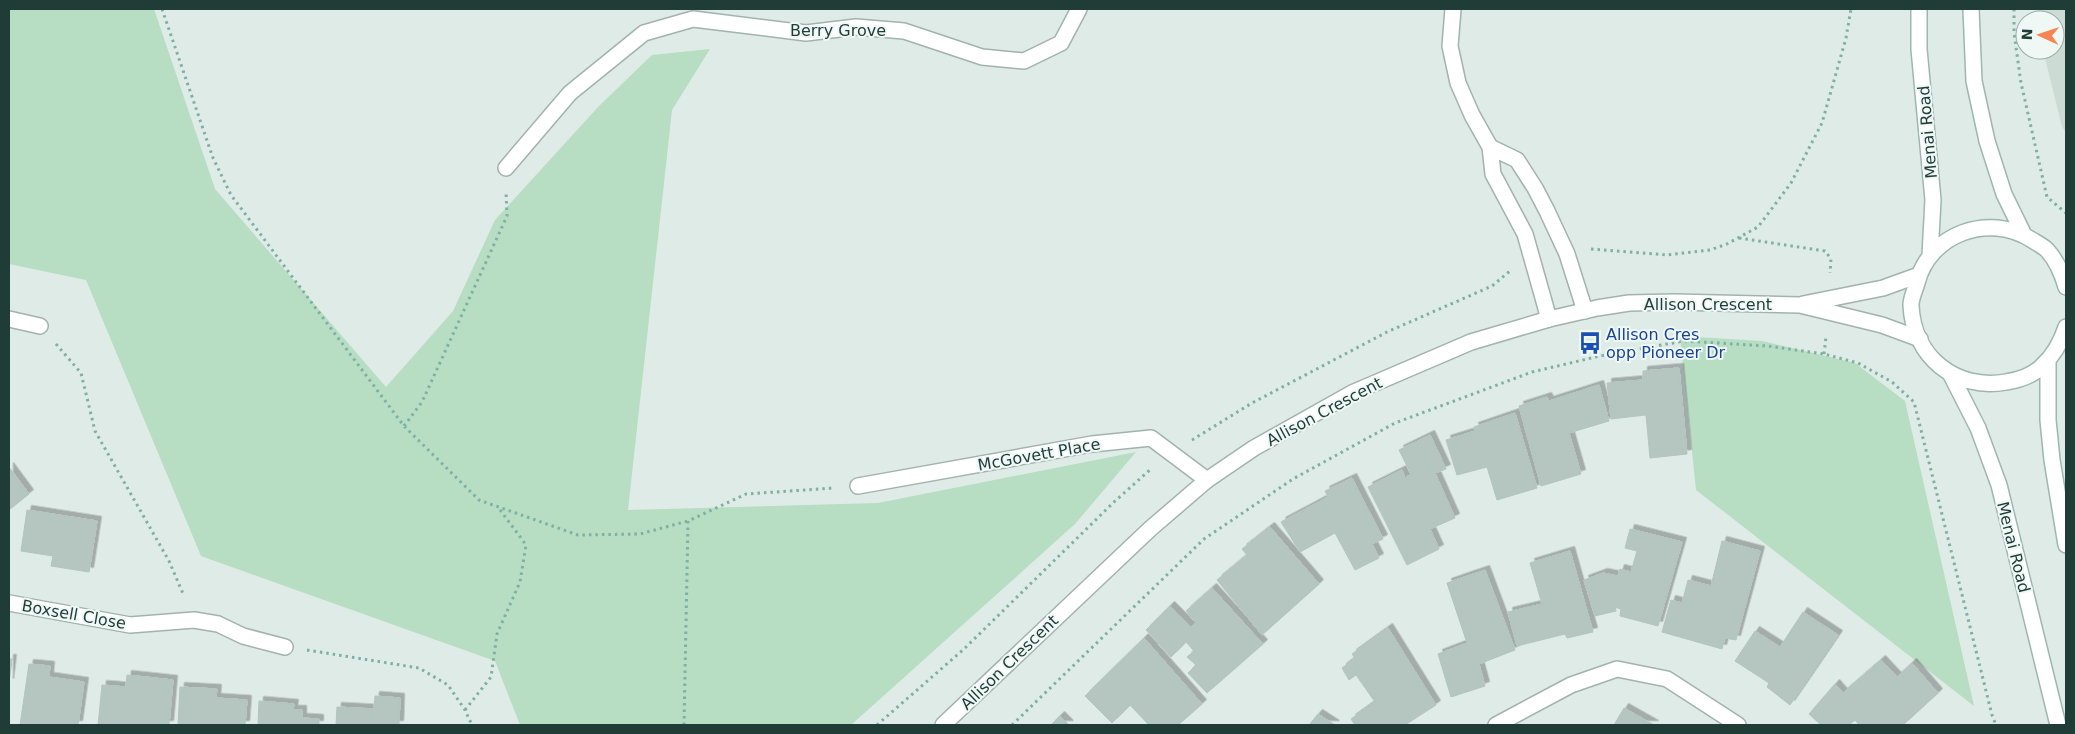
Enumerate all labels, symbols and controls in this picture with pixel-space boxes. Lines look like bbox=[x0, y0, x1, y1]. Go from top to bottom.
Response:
north arrow bbox=[2015, 10, 2065, 60]
street label: Berry Grove bbox=[790, 21, 886, 40]
text: N bbox=[2019, 28, 2035, 41]
street label: Menai Road bbox=[1914, 85, 1941, 179]
street label: Allison Crescent bbox=[1644, 295, 1772, 314]
place label: Allison Cres opp Pioneer Dr bbox=[1606, 325, 1726, 362]
bus stop icon: Allison Cres opp Pioneer Dr bbox=[1577, 330, 1603, 356]
street label: Allison Crescent bbox=[1263, 373, 1385, 450]
street label: McGovett Place bbox=[976, 434, 1102, 475]
street label: Menai Road bbox=[1993, 500, 2034, 595]
street label: Boxsell Close bbox=[20, 596, 128, 633]
street label: Allison Crescent bbox=[957, 611, 1062, 714]

